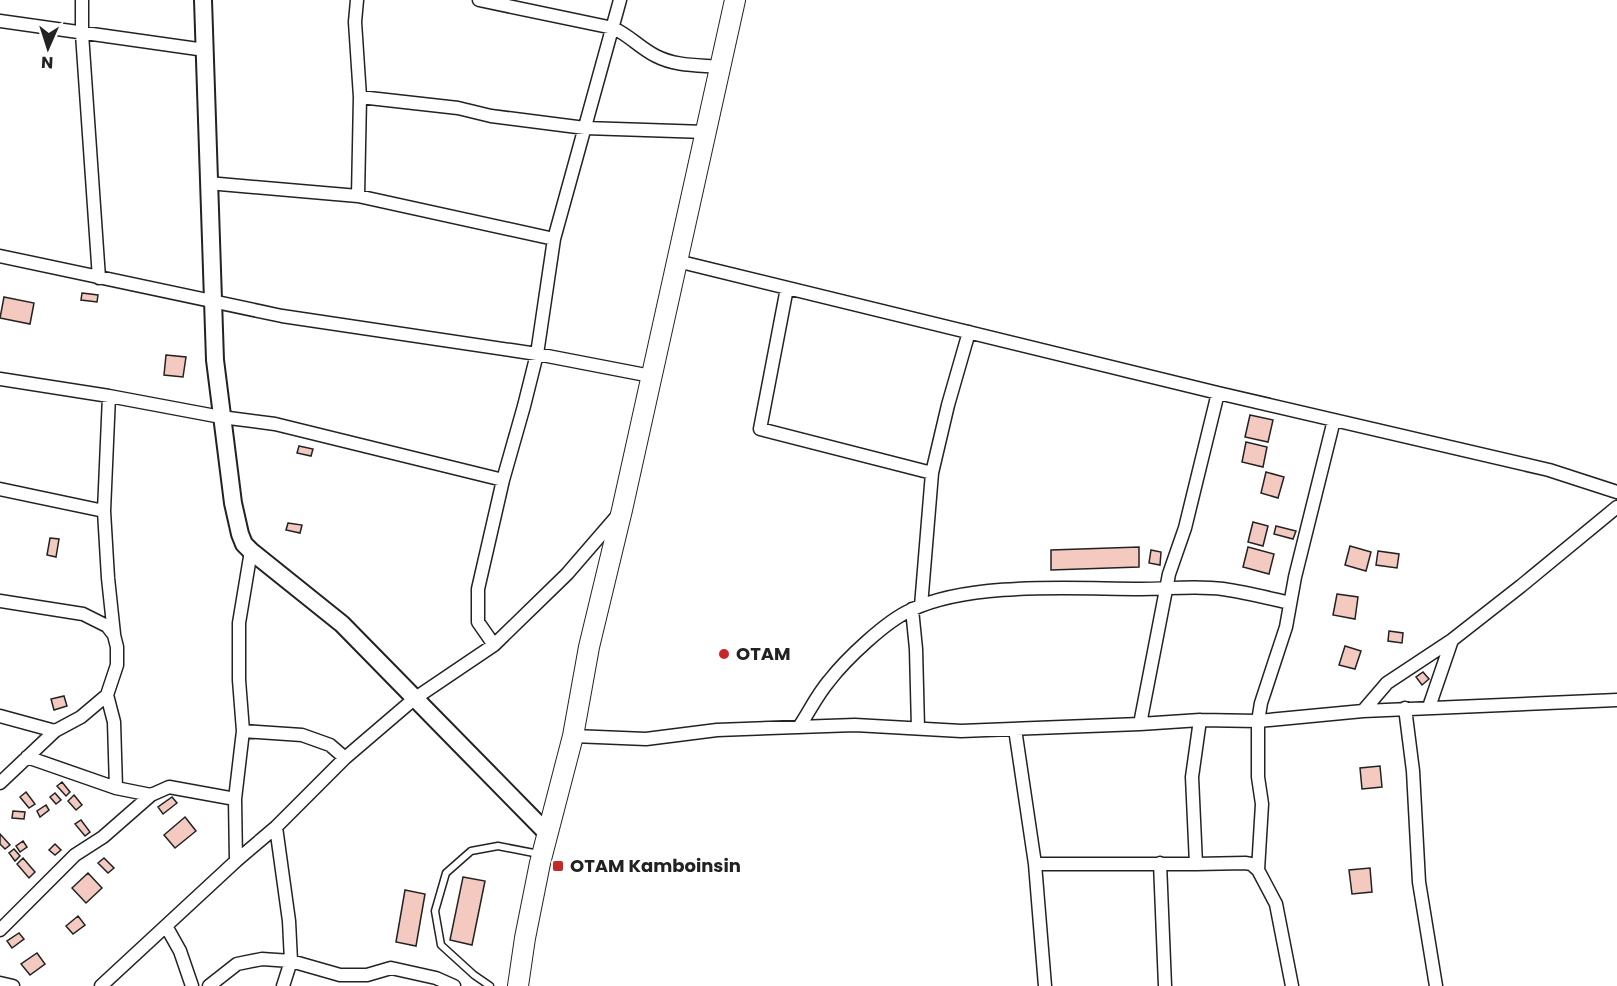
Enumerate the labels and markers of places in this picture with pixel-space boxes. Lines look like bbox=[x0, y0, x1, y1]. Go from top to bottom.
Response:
place label: OTAM bbox=[736, 641, 791, 666]
marker: OTAM bbox=[717, 647, 731, 661]
place label: OTAM Kamboinsin bbox=[570, 853, 741, 878]
marker: OTAM Kamboinsin bbox=[551, 859, 565, 873]

